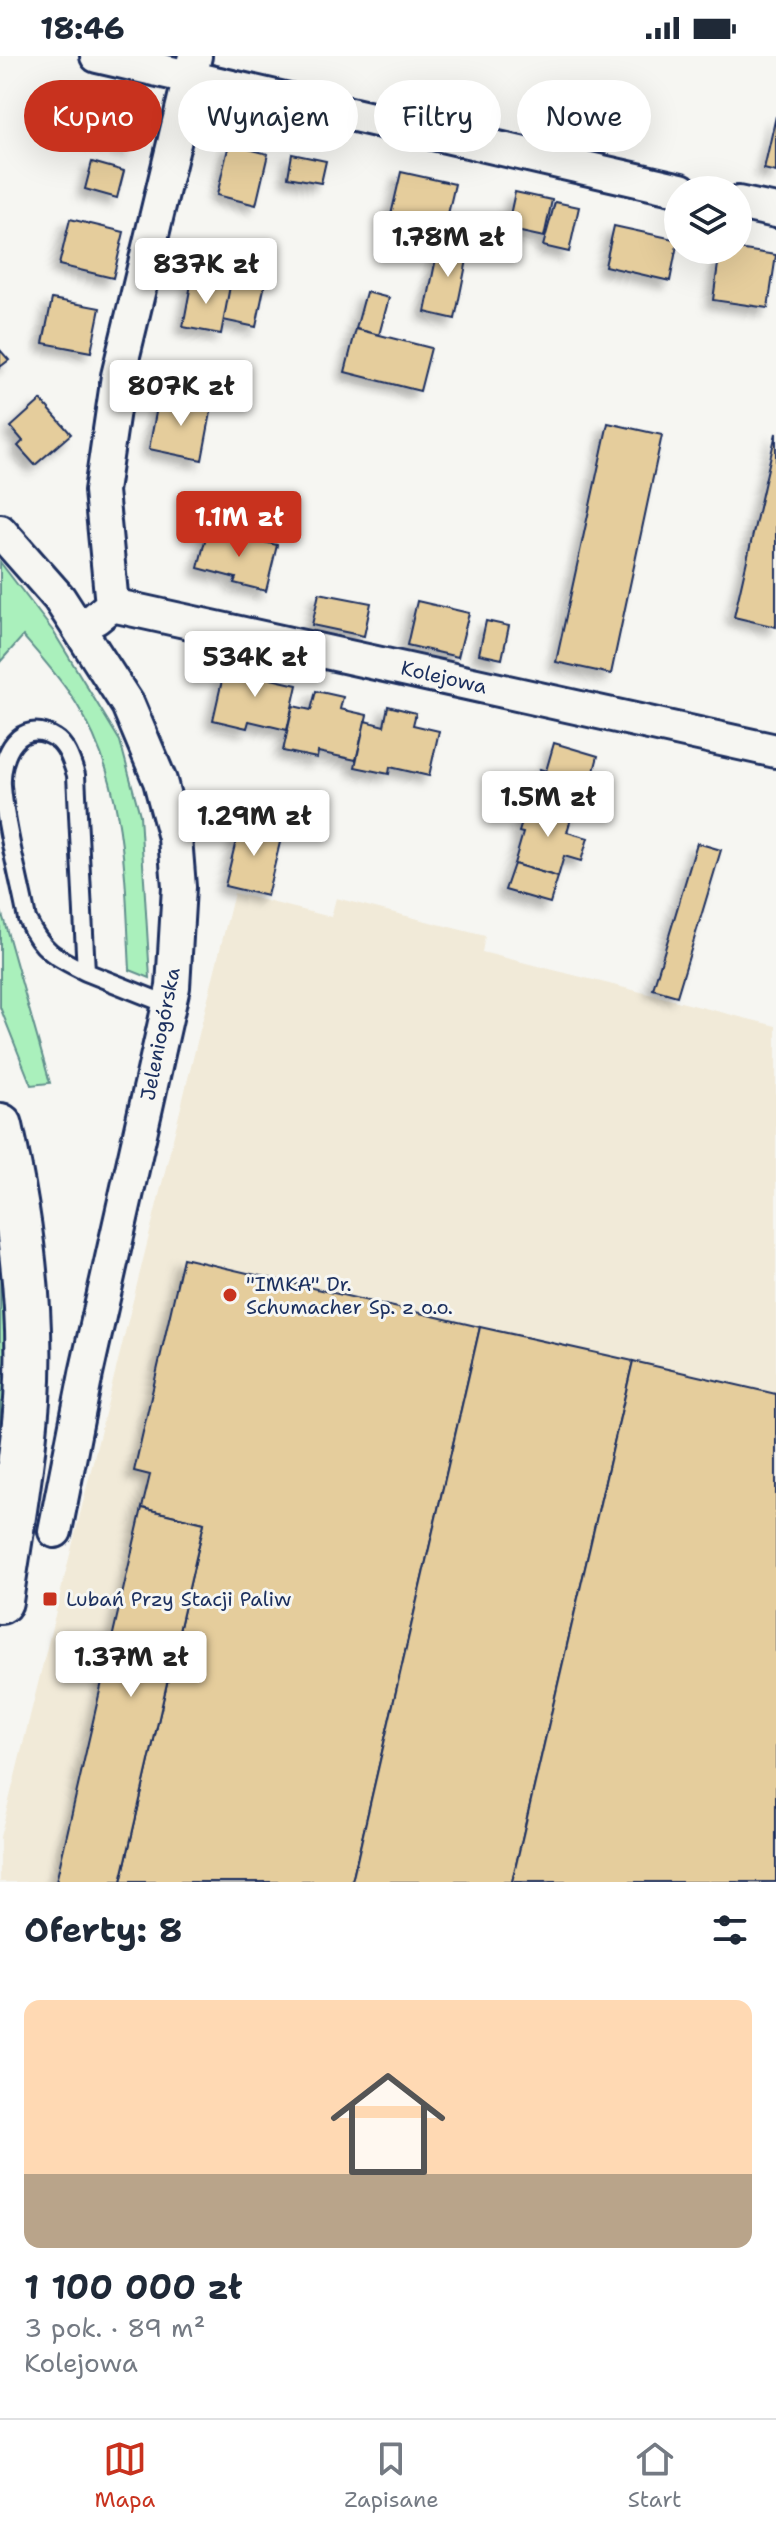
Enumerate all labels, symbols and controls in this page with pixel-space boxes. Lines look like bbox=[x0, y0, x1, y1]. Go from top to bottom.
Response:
text: 18:46 bbox=[40, 8, 125, 49]
chip: Kupno bbox=[24, 80, 162, 152]
chip: Wynajem bbox=[178, 80, 358, 152]
chip: Filtry bbox=[374, 80, 501, 152]
chip: Nowe bbox=[517, 80, 651, 152]
map controls bbox=[664, 176, 752, 264]
button: layers bbox=[664, 176, 752, 264]
pin: 1.78M zł bbox=[365, 211, 531, 279]
text: 1.78M zł bbox=[391, 219, 505, 254]
pin: 837K zł bbox=[132, 238, 280, 306]
text: 837K zł bbox=[153, 246, 259, 281]
pin: 807K zł bbox=[107, 360, 255, 428]
text: 807K zł bbox=[128, 368, 234, 403]
pin: 1.1M zł bbox=[165, 491, 313, 559]
text: 1.1M zł bbox=[194, 499, 284, 534]
pin: 534K zł bbox=[181, 631, 329, 699]
text: 534K zł bbox=[203, 639, 307, 674]
street label: Kolejowa bbox=[398, 654, 490, 700]
pin: 1.5M zł bbox=[474, 771, 622, 839]
text: 1.5M zł bbox=[500, 779, 596, 814]
pin: 1.29M zł bbox=[171, 790, 337, 858]
text: 1.29M zł bbox=[197, 798, 312, 833]
street label: Jeleniogórska bbox=[134, 965, 186, 1103]
place label: "IMKA" Dr. Schumacher Sp. z o.o. bbox=[246, 1271, 453, 1320]
marker: "IMKA" Dr. Schumacher Sp. z o.o. bbox=[221, 1286, 239, 1304]
place label: Lubań Przy Stacji Paliw bbox=[66, 1586, 291, 1612]
marker: Lubań Przy Stacji Paliw bbox=[41, 1590, 59, 1608]
pin: 1.37M zł bbox=[48, 1631, 214, 1699]
text: 1.37M zł bbox=[74, 1639, 188, 1674]
text: Oferty: 8 bbox=[24, 1907, 183, 1953]
icon: filters bbox=[708, 1908, 752, 1952]
icon: home bbox=[316, 2052, 460, 2196]
text: 1 100 000 zł bbox=[24, 2264, 242, 2310]
text: 3 pok. · 89 m² bbox=[24, 2310, 205, 2345]
text: Kolejowa bbox=[24, 2345, 138, 2380]
tab: Mapa bbox=[94, 2437, 155, 2514]
tab: Zapisane bbox=[344, 2437, 439, 2514]
tab: Start bbox=[628, 2437, 682, 2514]

